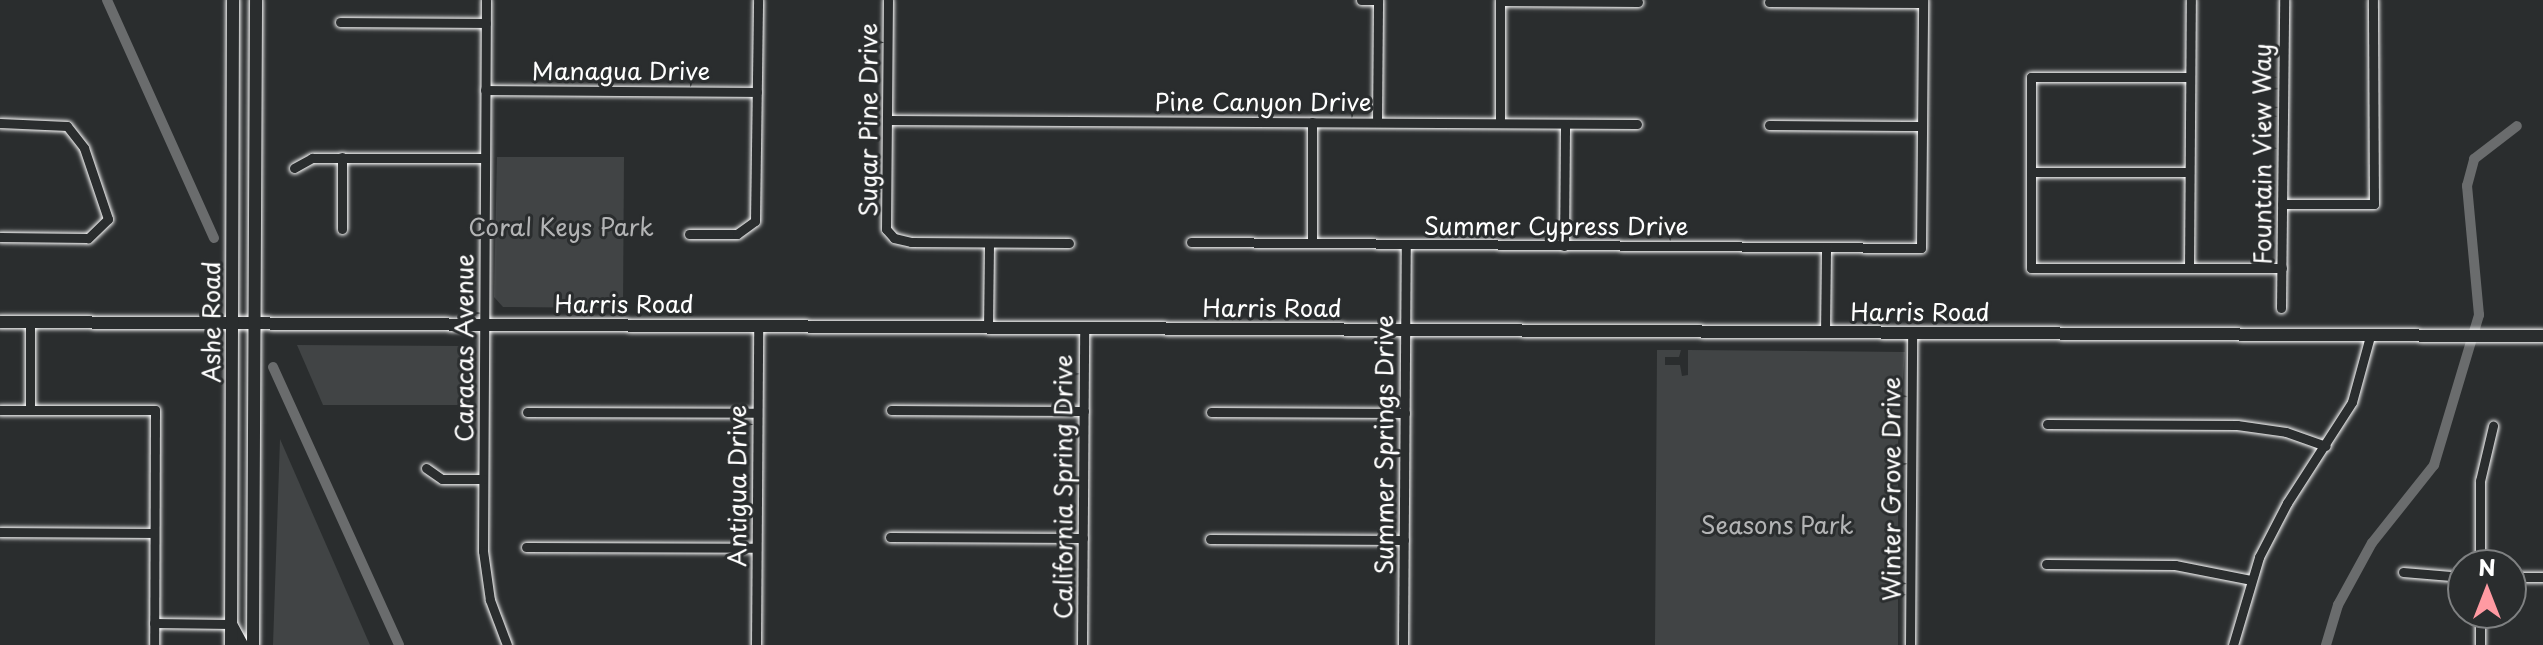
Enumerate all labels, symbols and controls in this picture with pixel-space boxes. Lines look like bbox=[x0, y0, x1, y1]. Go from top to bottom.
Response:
street label: Sugar Pine Drive bbox=[854, 22, 882, 218]
street label: Fountain View Way bbox=[2248, 43, 2276, 265]
street label: Managua Drive bbox=[531, 57, 711, 85]
street label: Pine Canyon Drive bbox=[1155, 88, 1371, 116]
street label: Summer Cypress Drive bbox=[1423, 212, 1689, 240]
park label: Coral Keys Park bbox=[468, 213, 654, 241]
street label: Caracas Avenue bbox=[450, 255, 478, 441]
street label: Ashe Road bbox=[197, 261, 225, 383]
street label: Harris Road bbox=[554, 290, 694, 318]
street label: Harris Road bbox=[1202, 294, 1342, 322]
street label: Harris Road bbox=[1850, 298, 1990, 326]
street label: Summer Springs Drive bbox=[1370, 315, 1398, 575]
street label: California Spring Drive bbox=[1049, 354, 1077, 620]
street label: Winter Grove Drive bbox=[1877, 376, 1905, 602]
street label: Antigua Drive bbox=[723, 405, 751, 567]
park label: Seasons Park bbox=[1700, 511, 1854, 539]
north arrow bbox=[2447, 549, 2527, 629]
text: N bbox=[2478, 550, 2496, 583]

